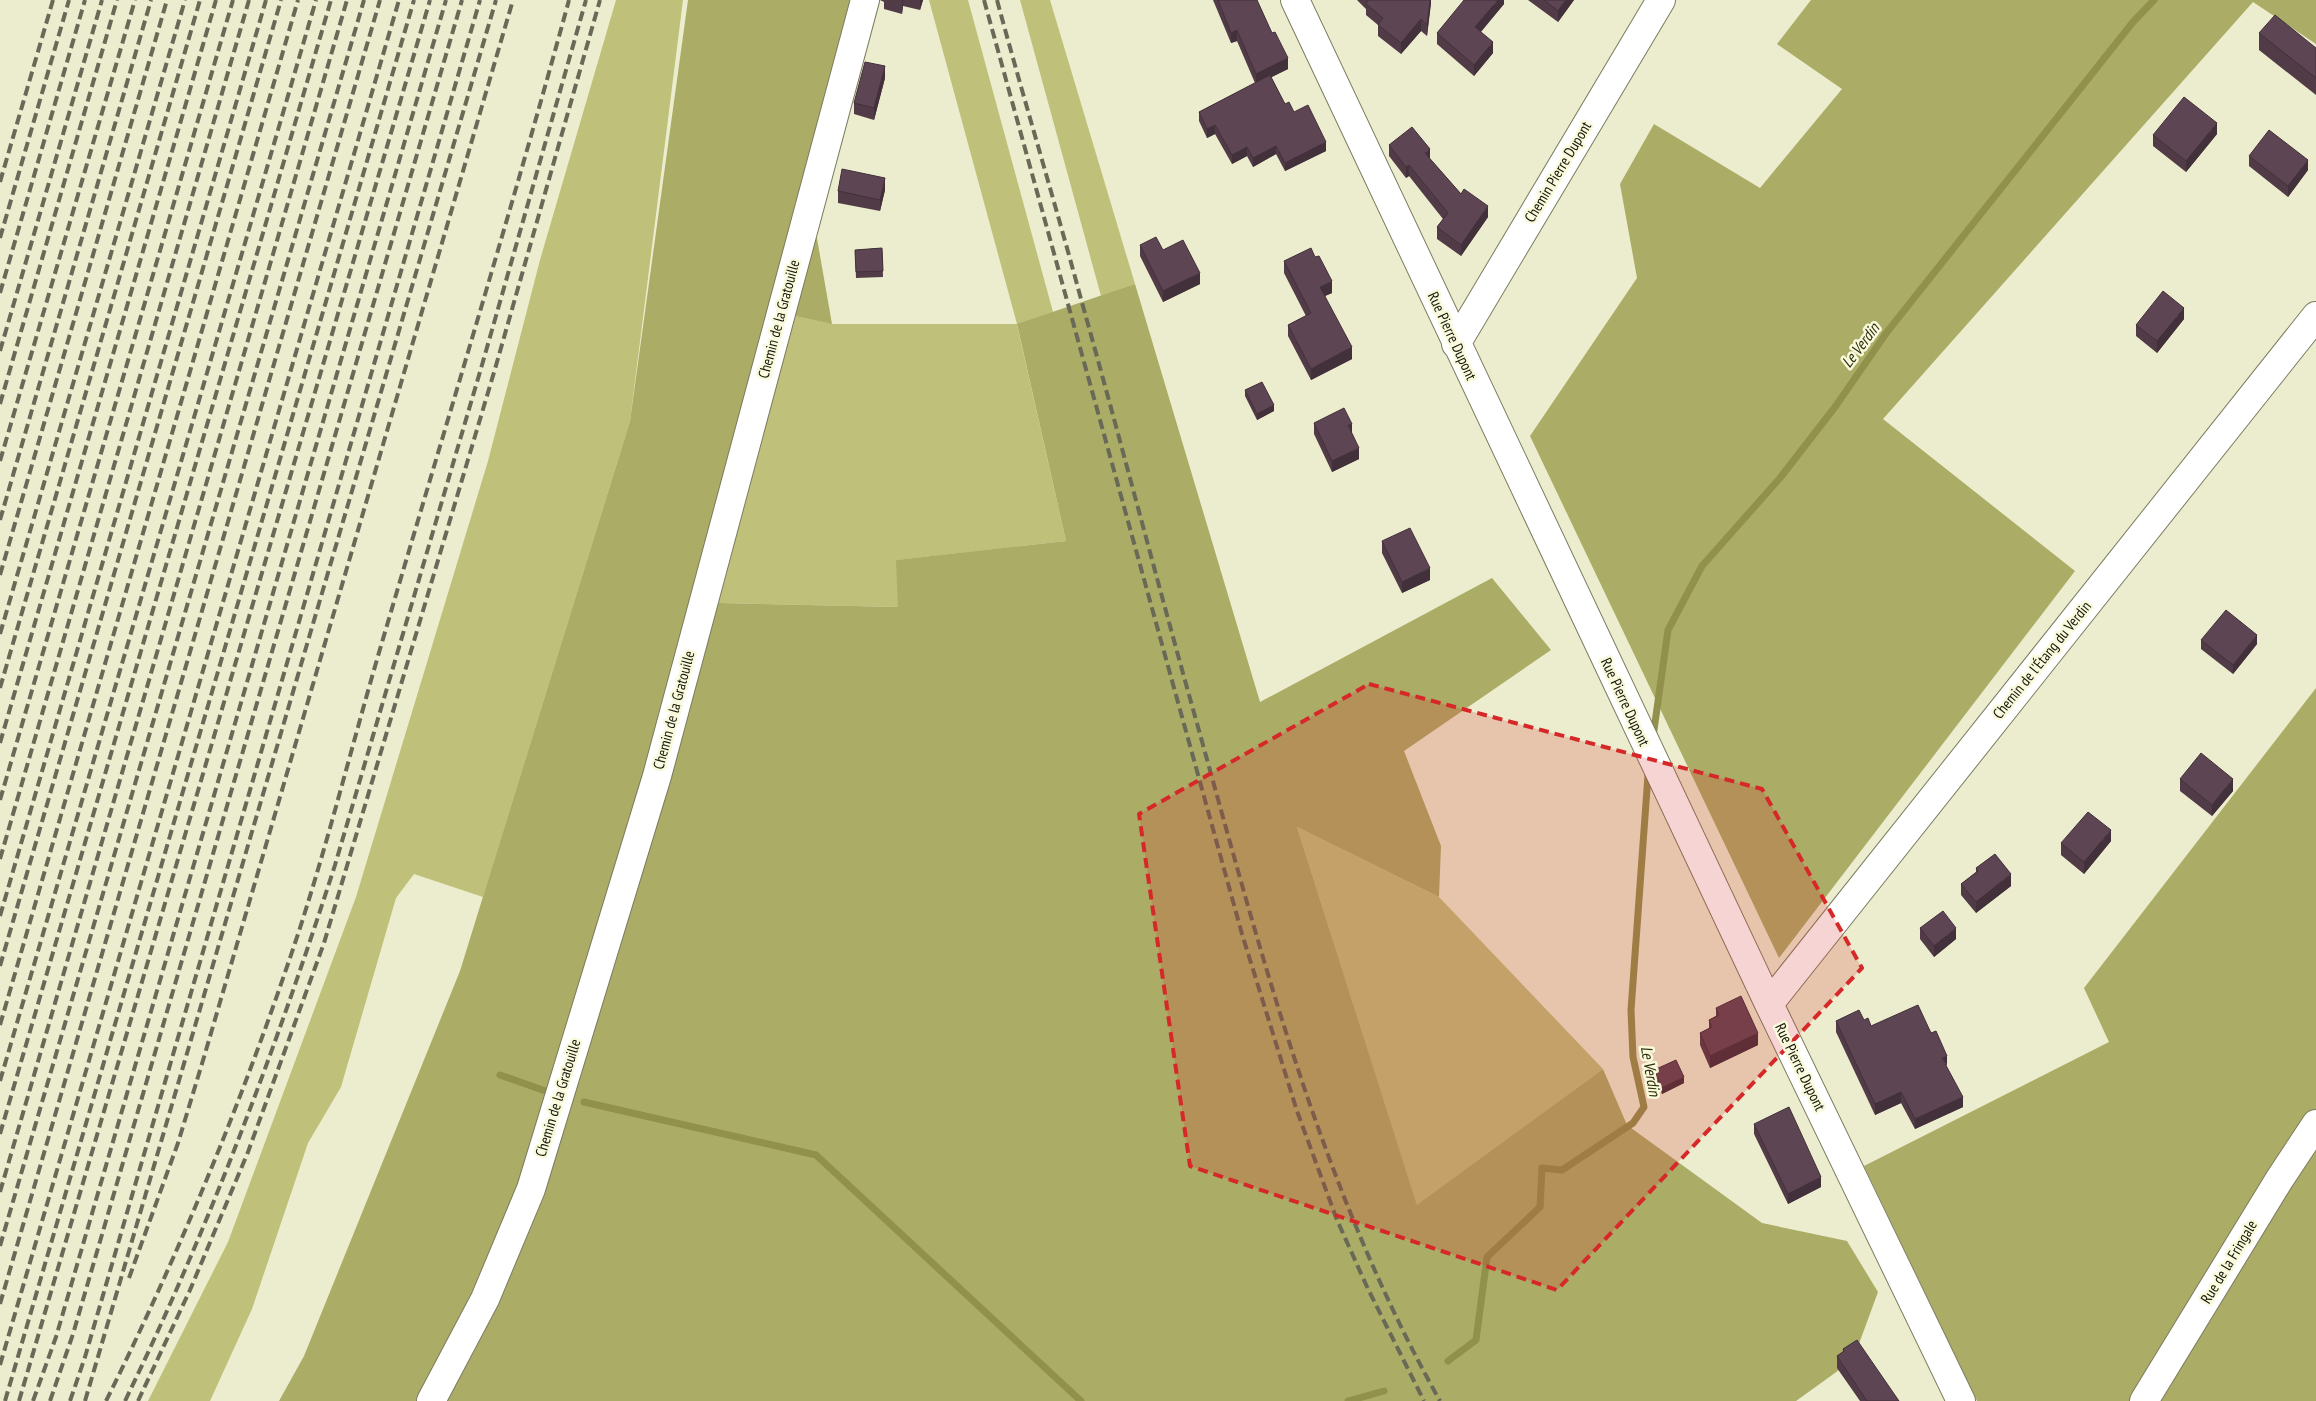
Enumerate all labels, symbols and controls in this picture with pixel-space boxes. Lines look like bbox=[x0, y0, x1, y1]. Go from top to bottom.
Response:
street label: Chemin Pierre Dupont bbox=[1520, 118, 1595, 226]
street label: Chemin de la Gratouille bbox=[754, 258, 803, 380]
street label: Rue Pierre Dupont bbox=[1424, 289, 1481, 383]
water label: Le Verdin bbox=[1837, 318, 1884, 371]
street label: Chemin de l'Étang du Verdin bbox=[1988, 597, 2095, 722]
street label: Chemin de la Gratouille bbox=[649, 649, 698, 771]
street label: Rue Pierre Dupont bbox=[1597, 655, 1654, 749]
street label: Rue Pierre Dupont bbox=[1771, 1020, 1830, 1114]
street label: Chemin de la Gratouille bbox=[531, 1037, 584, 1159]
water label: Le Verdin bbox=[1637, 1044, 1665, 1099]
street label: Rue de la Fringale bbox=[2196, 1217, 2261, 1307]

